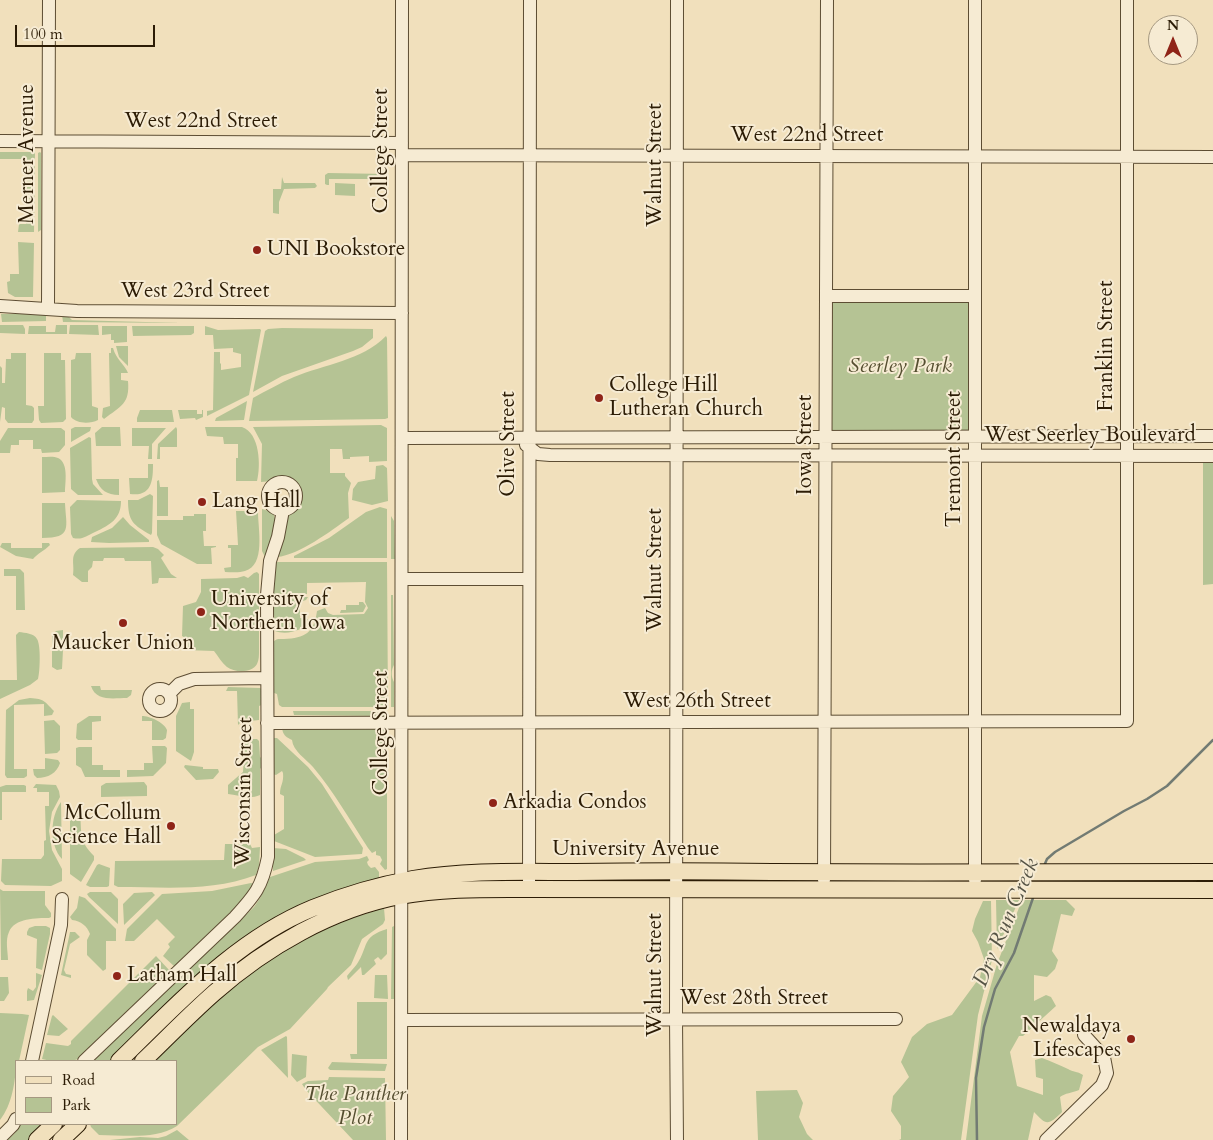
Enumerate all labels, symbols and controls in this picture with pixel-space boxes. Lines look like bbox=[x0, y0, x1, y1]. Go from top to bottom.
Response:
scale bar bbox=[18, 15, 158, 47]
north arrow bbox=[1148, 15, 1198, 65]
text: N bbox=[1167, 16, 1179, 35]
text: 100 m bbox=[23, 24, 63, 44]
street label: Merner Avenue bbox=[15, 84, 41, 224]
street label: College Street bbox=[369, 88, 395, 214]
street label: Walnut Street bbox=[643, 103, 669, 227]
street label: West 22nd Street bbox=[125, 109, 277, 135]
street label: West 22nd Street bbox=[731, 123, 883, 149]
place label: UNI Bookstore bbox=[267, 237, 405, 263]
marker: UNI Bookstore bbox=[251, 244, 263, 256]
street label: West 23rd Street bbox=[121, 279, 269, 305]
street label: Franklin Street bbox=[1094, 280, 1120, 412]
park label: Seerley Park bbox=[848, 354, 952, 380]
place label: College Hill Lutheran Church bbox=[609, 373, 763, 423]
street label: Olive Street bbox=[496, 391, 522, 497]
street label: Tremont Street bbox=[942, 391, 968, 527]
marker: College Hill Lutheran Church bbox=[593, 392, 605, 404]
street label: Iowa Street bbox=[793, 395, 819, 495]
street label: West Seerley Boulevard bbox=[984, 423, 1196, 449]
place label: Lang Hall bbox=[212, 489, 300, 515]
marker: Lang Hall bbox=[196, 496, 208, 508]
street label: Walnut Street bbox=[643, 508, 669, 632]
place label: University of Northern Iowa bbox=[211, 587, 345, 637]
marker: University of Northern Iowa bbox=[195, 606, 207, 618]
marker: Maucker Union bbox=[117, 617, 129, 629]
place label: Maucker Union bbox=[52, 631, 194, 657]
street label: College Street bbox=[369, 670, 395, 796]
street label: West 26th Street bbox=[623, 689, 771, 715]
street label: Wisconsin Street bbox=[231, 717, 259, 867]
place label: Arkadia Condos bbox=[503, 790, 647, 816]
marker: Arkadia Condos bbox=[487, 797, 499, 809]
place label: McCollum Science Hall bbox=[51, 801, 161, 851]
marker: McCollum Science Hall bbox=[165, 820, 177, 832]
street label: University Avenue bbox=[552, 837, 720, 863]
water label: Dry Run Creek bbox=[968, 855, 1046, 991]
street label: Walnut Street bbox=[643, 913, 669, 1037]
place label: Latham Hall bbox=[127, 963, 237, 989]
marker: Latham Hall bbox=[111, 970, 123, 982]
street label: West 28th Street bbox=[680, 986, 828, 1012]
place label: Newaldaya Lifescapes bbox=[1022, 1014, 1121, 1064]
marker: Newaldaya Lifescapes bbox=[1125, 1033, 1137, 1045]
legend bbox=[15, 1060, 178, 1125]
text: Road bbox=[62, 1070, 95, 1090]
park label: The Panther Plot bbox=[304, 1082, 406, 1132]
text: Park bbox=[62, 1095, 91, 1115]

